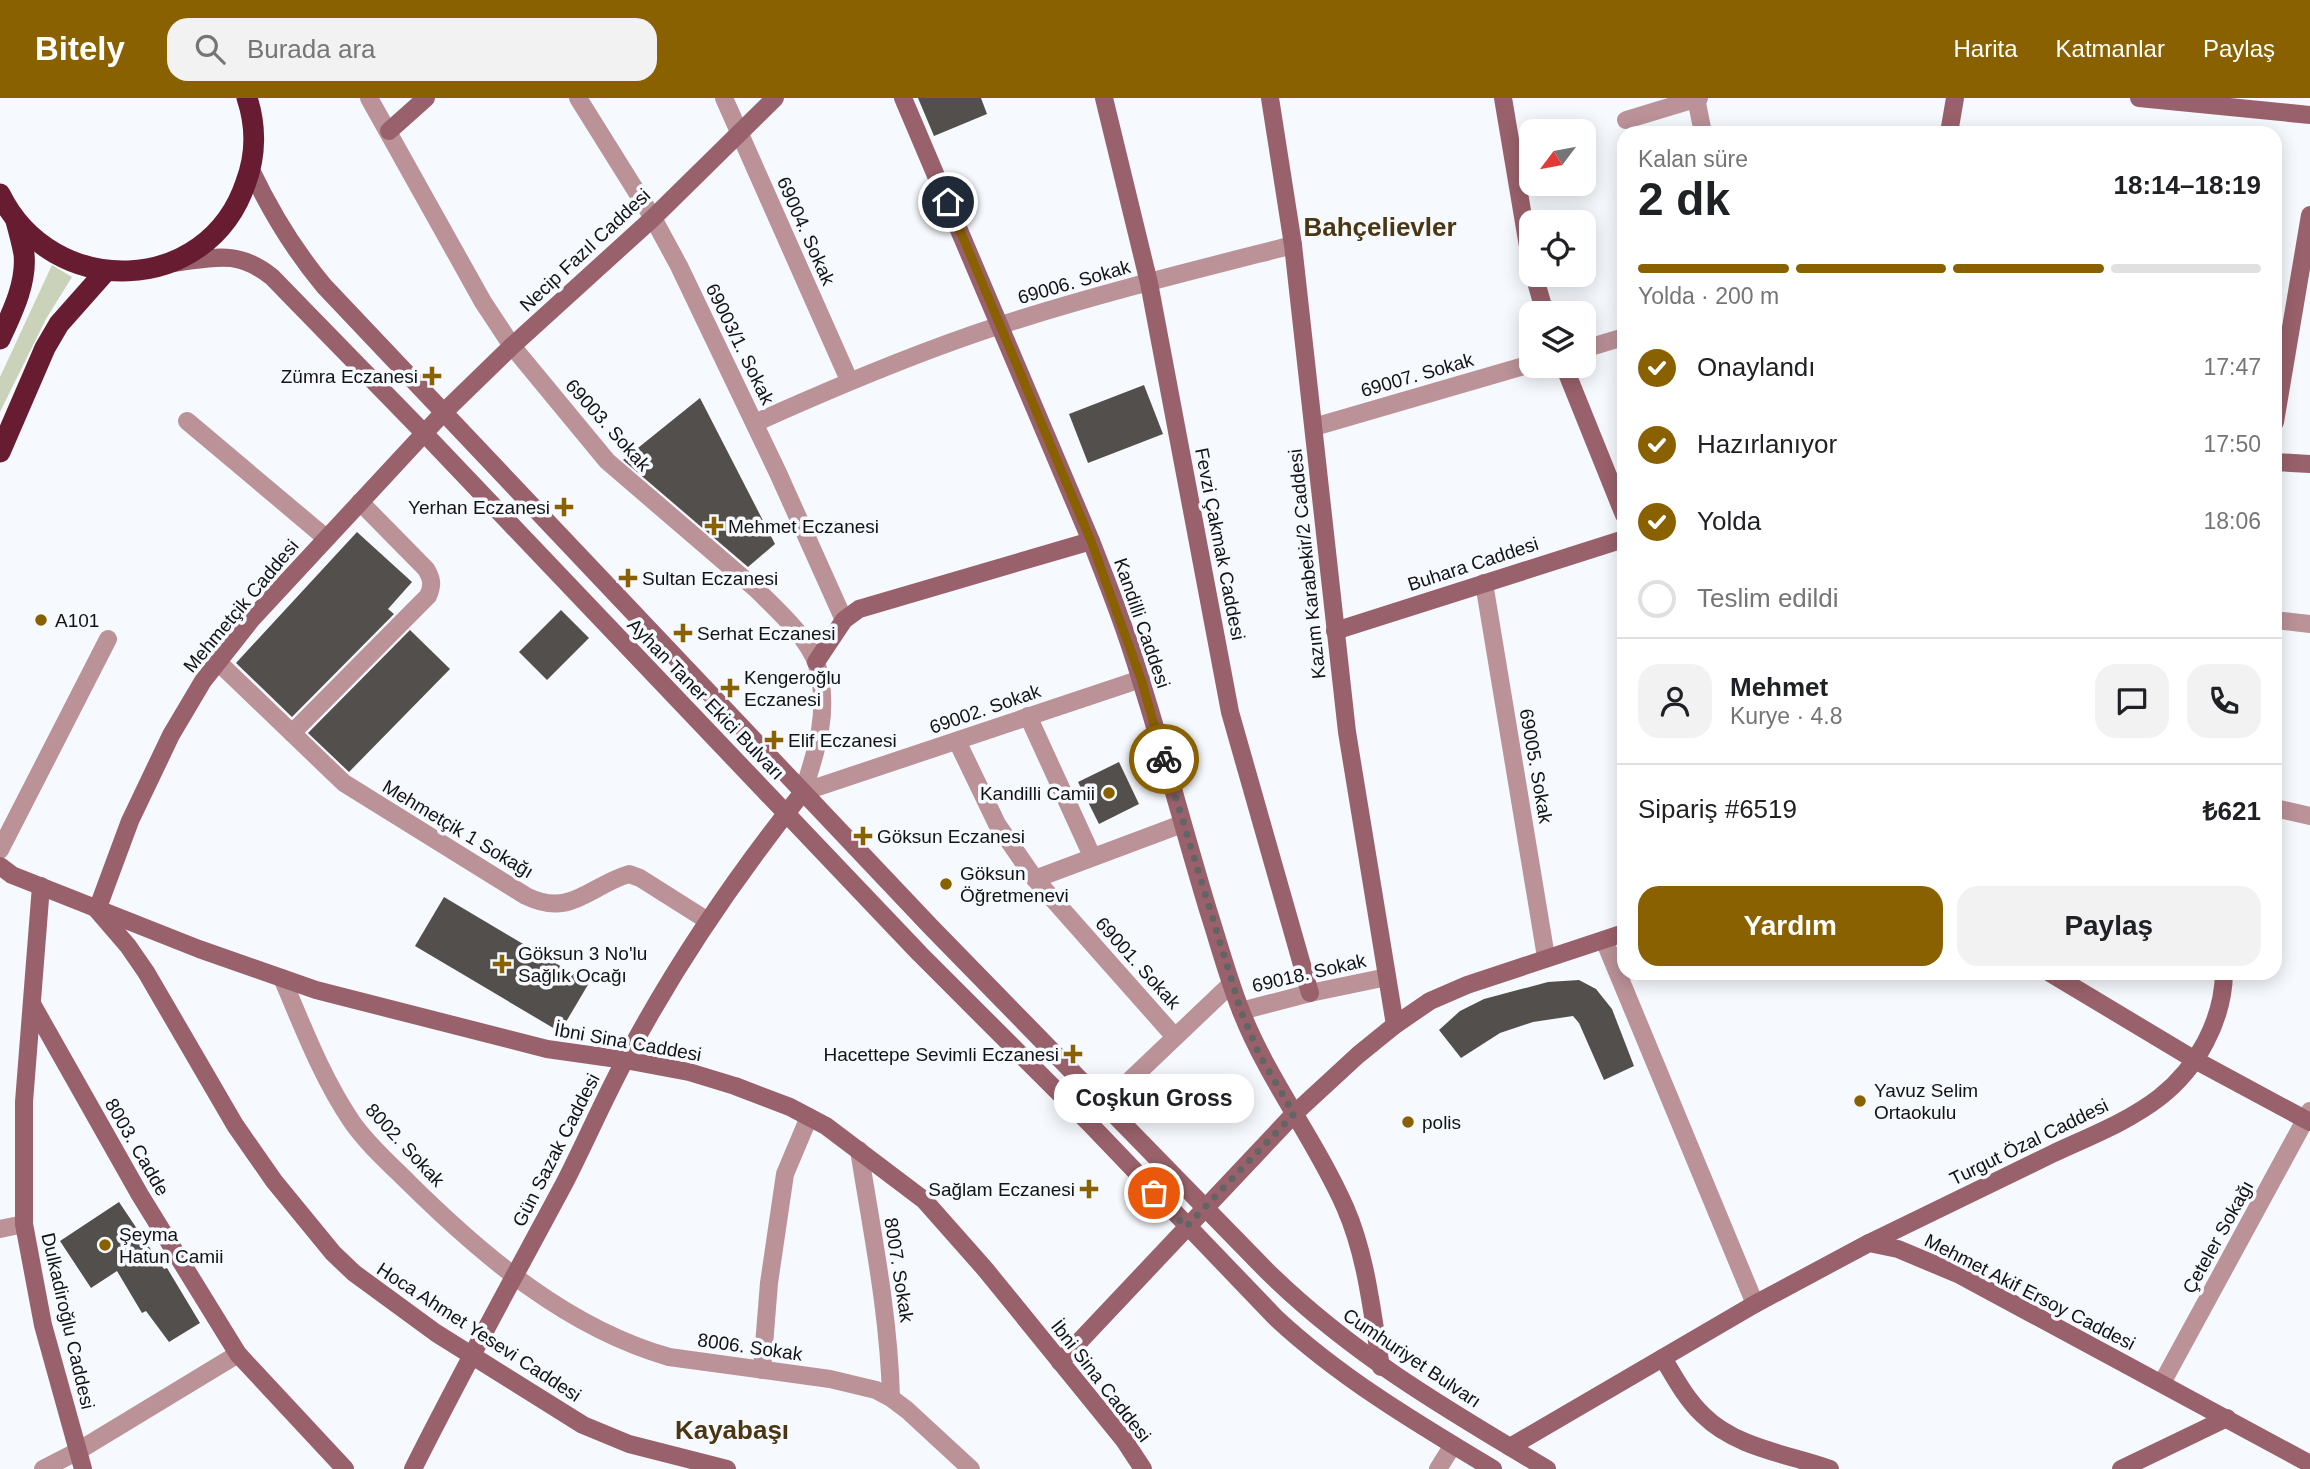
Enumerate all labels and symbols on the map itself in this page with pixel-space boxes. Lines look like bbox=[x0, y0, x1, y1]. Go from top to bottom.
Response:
north arrow bbox=[1519, 119, 1596, 196]
pin bbox=[918, 172, 978, 232]
street label: 69004. Sokak bbox=[773, 174, 839, 289]
street label: Necip Fazıl Caddesi bbox=[516, 184, 654, 316]
district label: Bahçelievler bbox=[1303, 212, 1457, 242]
street label: 69006. Sokak bbox=[1015, 256, 1133, 308]
street label: 69003/1. Sokak bbox=[702, 280, 779, 408]
street label: 69007. Sokak bbox=[1358, 349, 1476, 401]
place label: Zümra Eczanesi bbox=[281, 366, 418, 387]
marker: Zümra Eczanesi bbox=[424, 368, 440, 384]
street label: 69003. Sokak bbox=[561, 375, 655, 476]
street label: Fevzi Çakmak Caddesi bbox=[1191, 446, 1249, 642]
street label: Kazım Karabekir/2 Caddesi bbox=[1284, 448, 1330, 680]
place label: Yerhan Eczanesi bbox=[408, 497, 550, 518]
marker: Yerhan Eczanesi bbox=[556, 499, 572, 515]
place label: Mehmet Eczanesi bbox=[728, 516, 879, 537]
marker: Mehmet Eczanesi bbox=[706, 518, 722, 534]
street label: Buhara Caddesi bbox=[1405, 533, 1541, 595]
street label: Mehmetçik Caddesi bbox=[179, 535, 303, 677]
street label: Kandilli Caddesi bbox=[1110, 555, 1174, 691]
place label: Sultan Eczanesi bbox=[642, 568, 778, 589]
marker: Sultan Eczanesi bbox=[620, 570, 636, 586]
place label: A101 bbox=[55, 610, 99, 631]
marker: A101 bbox=[33, 612, 49, 628]
street label: Ayhan Taner Ekici Bulvarı bbox=[623, 614, 789, 784]
place label: Serhat Eczanesi bbox=[697, 623, 835, 644]
marker: Serhat Eczanesi bbox=[675, 625, 691, 641]
place label: Kengeroğlu Eczanesi bbox=[744, 667, 841, 710]
marker: Kengeroğlu Eczanesi bbox=[722, 680, 738, 696]
street label: 69002. Sokak bbox=[927, 680, 1044, 738]
street label: 69005. Sokak bbox=[1516, 707, 1557, 826]
courier bbox=[1129, 724, 1199, 794]
place label: Elif Eczanesi bbox=[788, 730, 897, 751]
marker: Elif Eczanesi bbox=[766, 732, 782, 748]
street label: Mehmetçik 1 Sokağı bbox=[379, 776, 537, 882]
place label: Kandilli Camii bbox=[980, 783, 1095, 804]
marker: Kandilli Camii bbox=[1101, 785, 1117, 801]
place label: Göksun Eczanesi bbox=[877, 826, 1025, 847]
marker: Göksun Eczanesi bbox=[855, 828, 871, 844]
place label: Göksun Öğretmenevi bbox=[960, 863, 1069, 906]
marker: Göksun Öğretmenevi bbox=[938, 876, 954, 892]
street label: 69001. Sokak bbox=[1091, 913, 1185, 1014]
place label: Göksun 3 No'lu Sağlık Ocağı bbox=[518, 943, 647, 986]
street label: 69018. Sokak bbox=[1250, 950, 1368, 996]
marker: Göksun 3 No'lu Sağlık Ocağı bbox=[492, 954, 512, 974]
street label: İbni Sina Caddesi bbox=[553, 1019, 703, 1065]
place label: Hacettepe Sevimli Eczanesi bbox=[824, 1044, 1059, 1065]
marker: Hacettepe Sevimli Eczanesi bbox=[1065, 1046, 1081, 1062]
street label: Gün Sazak Caddesi bbox=[508, 1070, 604, 1230]
callout: Coşkun Gross bbox=[1054, 1074, 1254, 1123]
place label: Yavuz Selim Ortaokulu bbox=[1874, 1080, 1978, 1123]
marker: Yavuz Selim Ortaokulu bbox=[1852, 1093, 1868, 1109]
street label: 8003. Cadde bbox=[101, 1095, 173, 1199]
street label: Turgut Özal Caddesi bbox=[1946, 1095, 2112, 1189]
street label: 8002. Sokak bbox=[361, 1099, 449, 1191]
place label: polis bbox=[1422, 1112, 1461, 1133]
marker: polis bbox=[1400, 1114, 1416, 1130]
pin bbox=[1124, 1163, 1184, 1223]
street label: Çeteler Sokağı bbox=[2178, 1177, 2258, 1297]
place label: Sağlam Eczanesi bbox=[928, 1179, 1075, 1200]
marker: Sağlam Eczanesi bbox=[1081, 1181, 1097, 1197]
street label: 8007. Sokak bbox=[880, 1216, 918, 1324]
place label: Şeyma Hatun Camii bbox=[119, 1224, 224, 1267]
street label: Mehmet Akif Ersoy Caddesi bbox=[1921, 1230, 2139, 1354]
street label: Dulkadiroğlu Caddesi bbox=[37, 1231, 99, 1411]
marker: Şeyma Hatun Camii bbox=[97, 1237, 113, 1253]
street label: Hoca Ahmet Yesevi Caddesi bbox=[373, 1258, 585, 1406]
street label: Cumhuriyet Bulvarı bbox=[1339, 1304, 1485, 1412]
street label: İbni Sina Caddesi bbox=[1047, 1316, 1155, 1446]
street label: 8006. Sokak bbox=[696, 1329, 804, 1365]
district label: Kayabaşı bbox=[675, 1415, 789, 1445]

